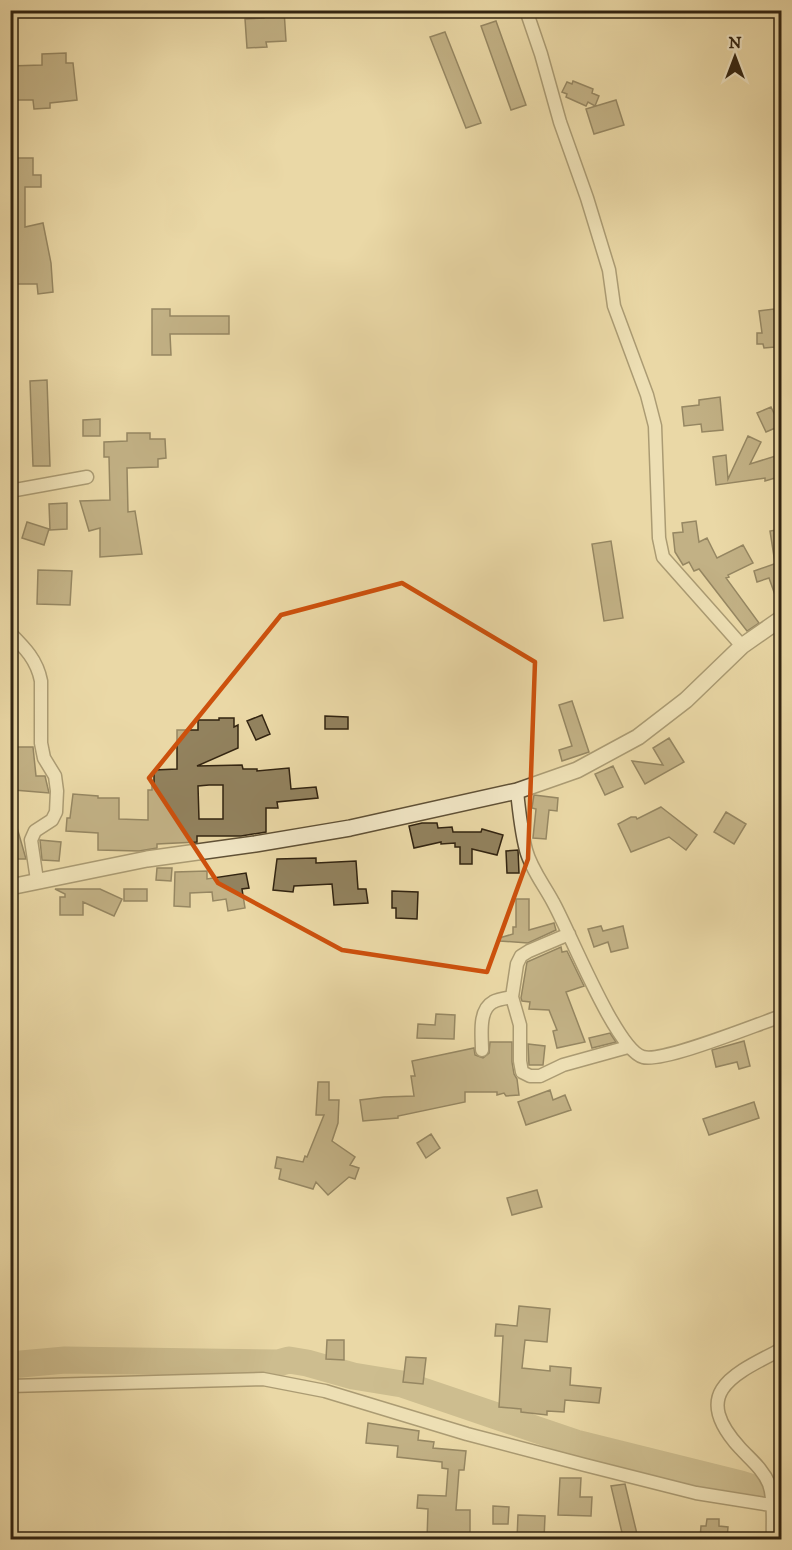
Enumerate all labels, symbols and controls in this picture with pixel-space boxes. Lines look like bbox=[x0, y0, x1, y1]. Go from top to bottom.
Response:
north arrow bbox=[705, 27, 765, 87]
text: N bbox=[728, 33, 742, 53]

